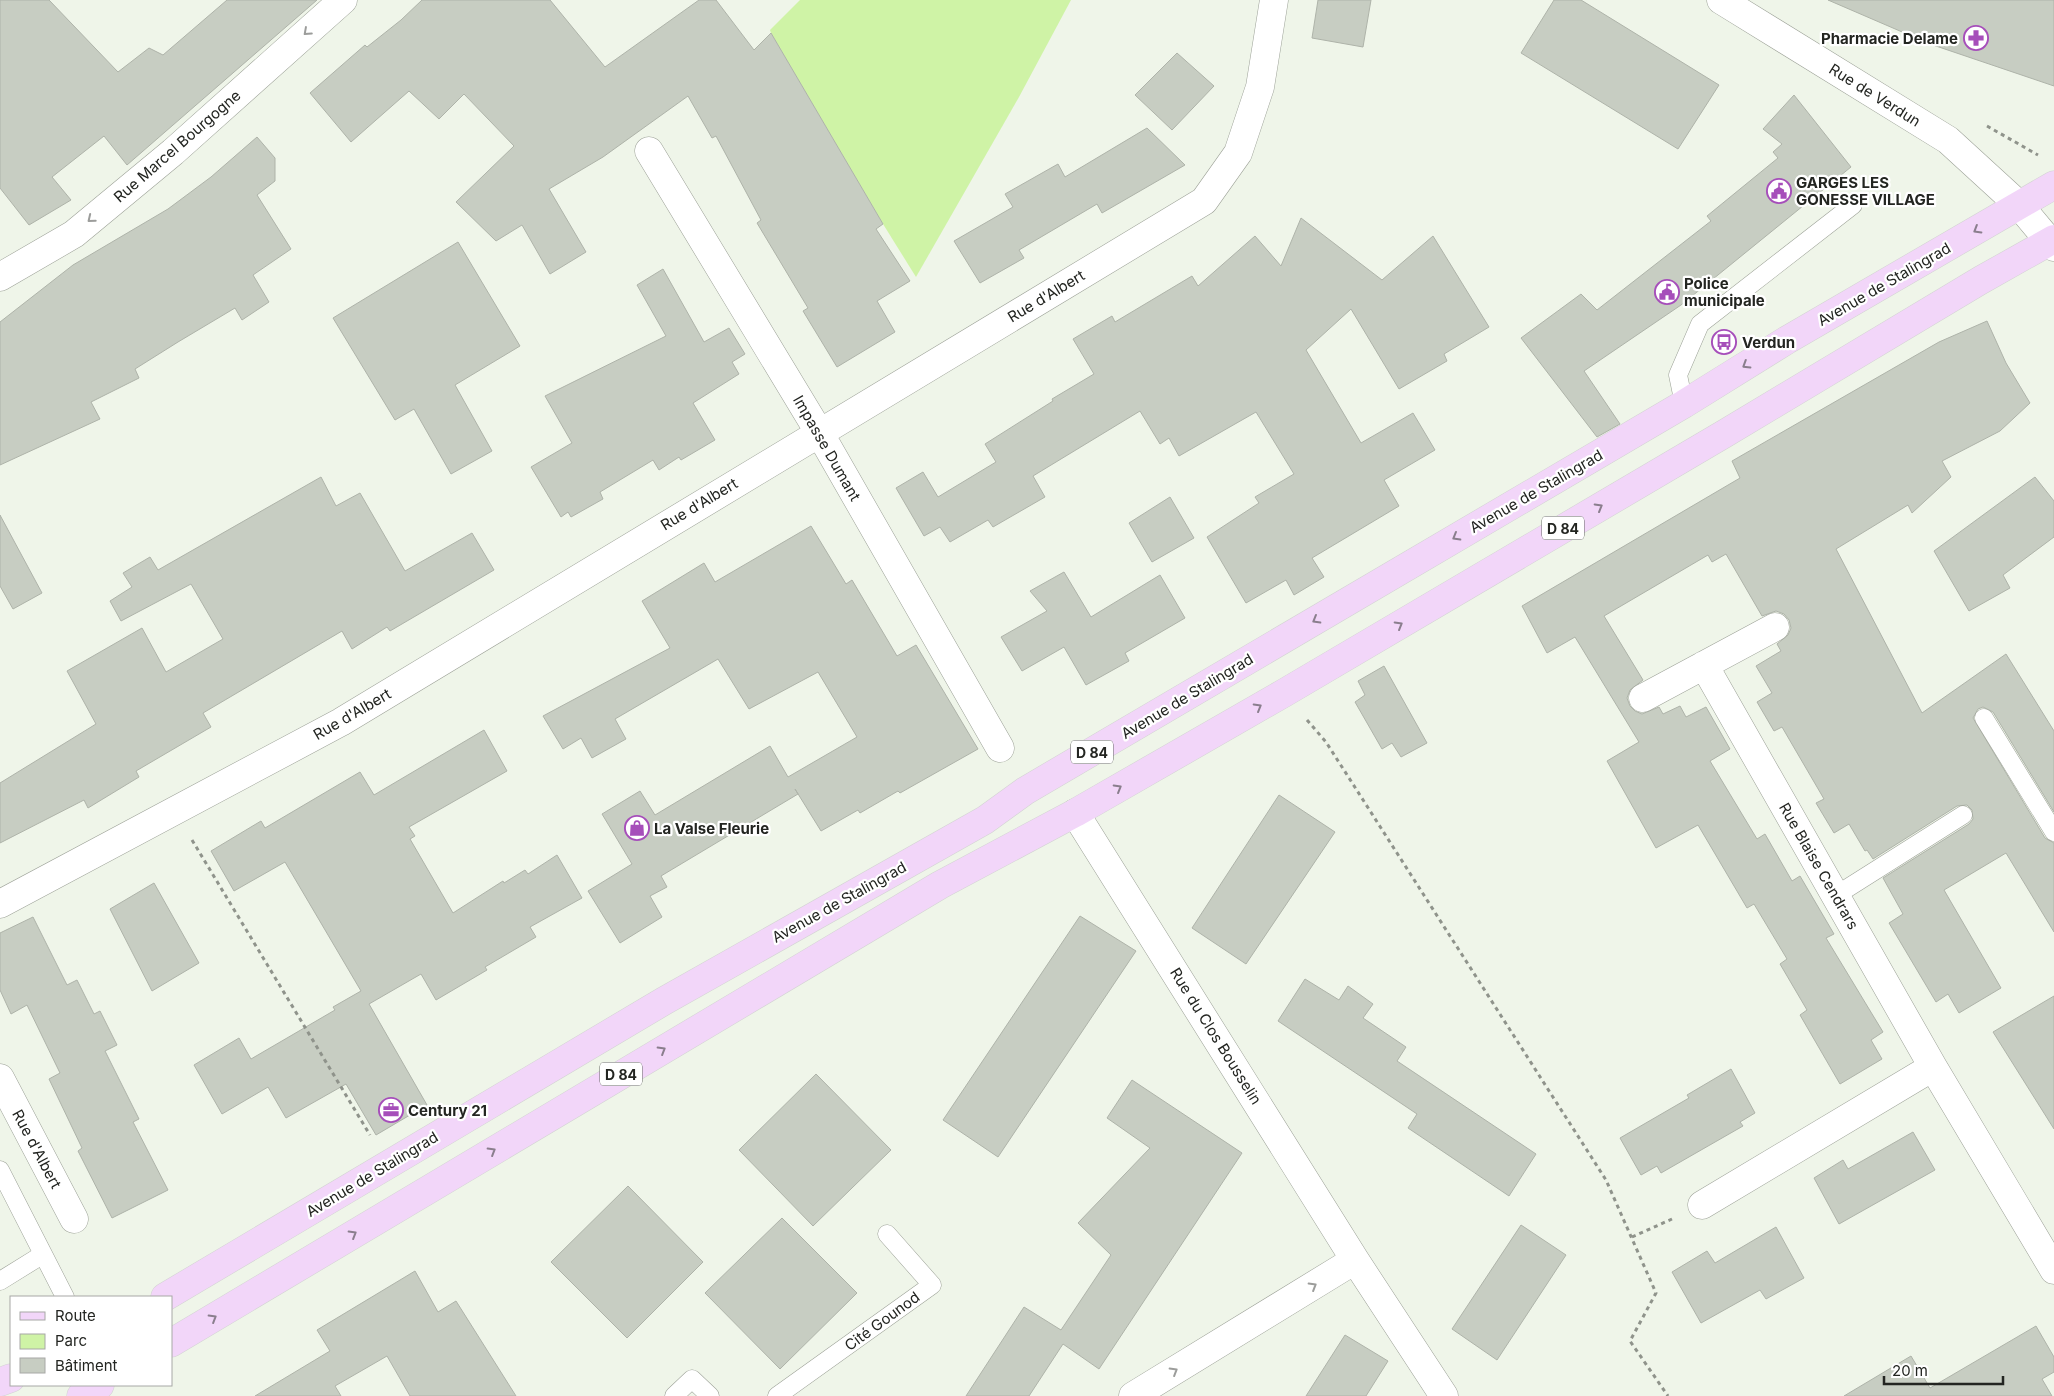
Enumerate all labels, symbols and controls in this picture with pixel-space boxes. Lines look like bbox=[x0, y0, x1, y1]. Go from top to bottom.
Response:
pharmacy icon: Pharmacie Delame bbox=[1963, 25, 1989, 51]
one-way arrow bbox=[303, 27, 312, 36]
place label: Pharmacie Delame bbox=[1821, 29, 1958, 48]
street label: Rue de Verdun bbox=[1826, 59, 1924, 131]
street label: Rue Marcel Bourgogne bbox=[110, 86, 244, 206]
place label: GARGES LES GONESSE VILLAGE bbox=[1796, 173, 1935, 209]
public building icon: GARGES LES GONESSE VILLAGE bbox=[1766, 178, 1792, 204]
one-way arrow bbox=[88, 214, 97, 223]
one-way arrow bbox=[1973, 223, 1982, 233]
street label: Avenue de Stalingrad bbox=[1814, 238, 1954, 330]
street label: Rue d'Albert bbox=[1004, 265, 1088, 326]
place label: Police municipale bbox=[1684, 274, 1765, 310]
public building icon: Police municipale bbox=[1654, 279, 1680, 305]
bus stop icon: Verdun bbox=[1711, 329, 1737, 355]
place label: Verdun bbox=[1742, 333, 1795, 352]
one-way arrow bbox=[1743, 359, 1752, 369]
street label: Impasse Dumant bbox=[789, 392, 865, 504]
street label: Avenue de Stalingrad bbox=[1466, 445, 1606, 537]
street label: Rue d'Albert bbox=[657, 473, 741, 534]
one-way arrow bbox=[1594, 504, 1603, 514]
road number: D 84 bbox=[1542, 516, 1584, 540]
one-way arrow bbox=[1452, 531, 1461, 541]
one-way arrow bbox=[1312, 613, 1321, 623]
one-way arrow bbox=[1393, 622, 1402, 632]
street label: Avenue de Stalingrad bbox=[1118, 649, 1256, 743]
street label: Rue d'Albert bbox=[310, 684, 394, 744]
one-way arrow bbox=[1253, 704, 1262, 714]
road number: D 84 bbox=[1071, 740, 1113, 764]
one-way arrow bbox=[1112, 785, 1121, 795]
street label: Rue Blaise Cendrars bbox=[1775, 799, 1863, 933]
shop icon: La Valse Fleurie bbox=[624, 815, 650, 841]
place label: La Valse Fleurie bbox=[654, 819, 769, 838]
street label: Avenue de Stalingrad bbox=[769, 857, 909, 947]
street label: Rue du Clos Bousselin bbox=[1166, 964, 1266, 1108]
one-way arrow bbox=[656, 1047, 665, 1057]
road number: D 84 bbox=[600, 1062, 642, 1086]
office icon: Century 21 bbox=[378, 1097, 404, 1123]
place label: Century 21 bbox=[408, 1101, 487, 1120]
street label: Rue d'Albert bbox=[8, 1106, 66, 1192]
street label: Avenue de Stalingrad bbox=[303, 1127, 441, 1221]
one-way arrow bbox=[487, 1148, 496, 1158]
one-way arrow bbox=[347, 1231, 356, 1241]
one-way arrow bbox=[1307, 1283, 1317, 1292]
street label: Cité Gounod bbox=[841, 1287, 923, 1355]
legend bbox=[10, 1296, 172, 1386]
text: Route bbox=[55, 1306, 96, 1325]
one-way arrow bbox=[208, 1314, 217, 1324]
text: Parc bbox=[55, 1331, 87, 1350]
scale bar bbox=[1884, 1354, 2003, 1386]
text: Bâtiment bbox=[55, 1356, 118, 1375]
text: 20 m bbox=[1892, 1361, 1928, 1380]
one-way arrow bbox=[1169, 1367, 1178, 1377]

